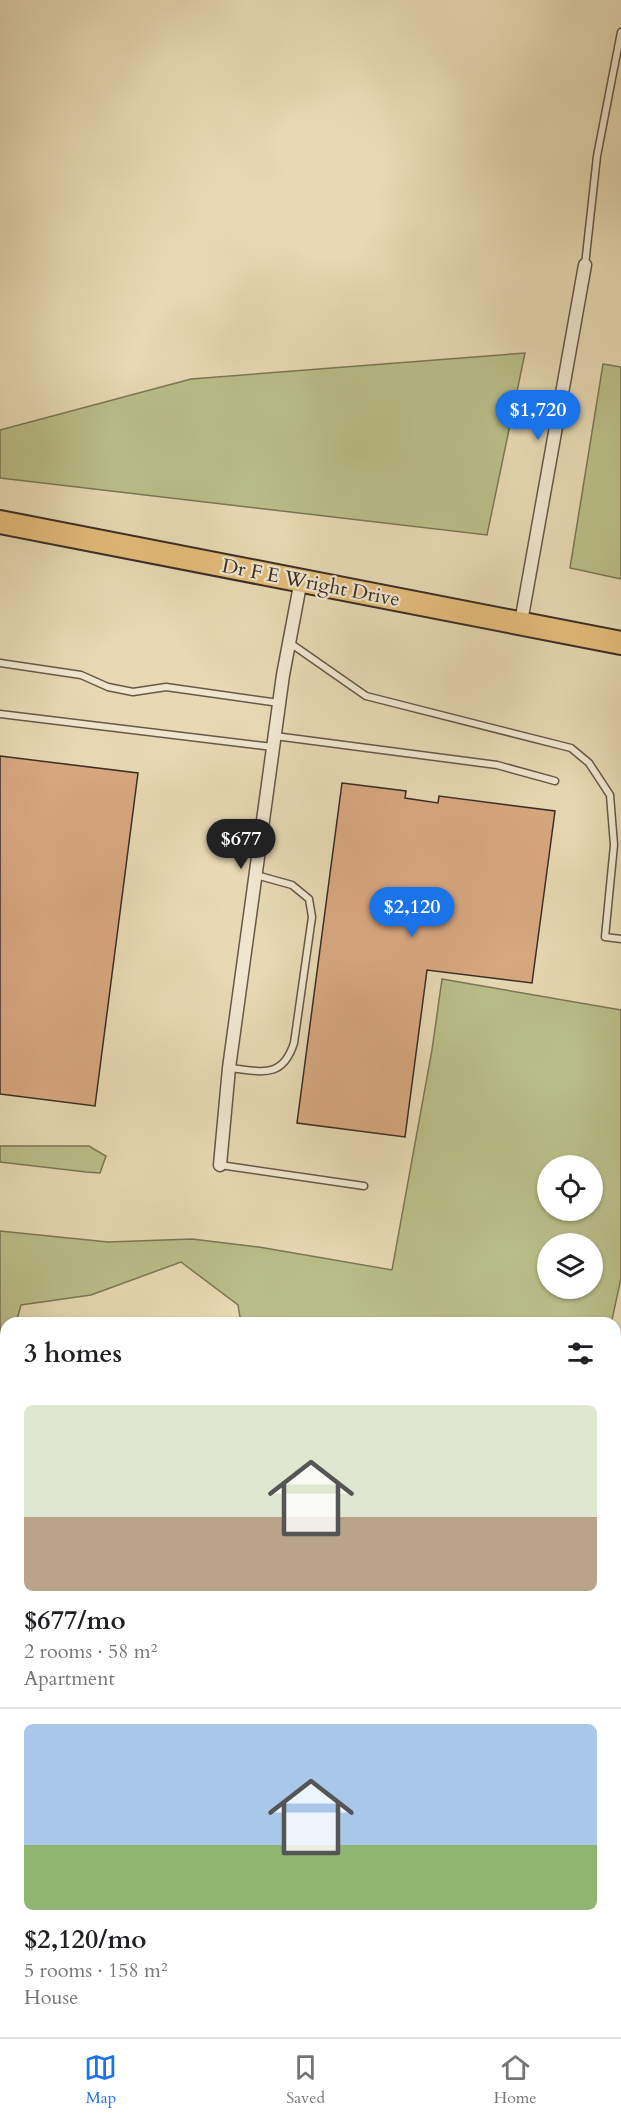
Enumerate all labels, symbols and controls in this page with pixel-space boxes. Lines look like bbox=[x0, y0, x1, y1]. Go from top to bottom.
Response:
pin: $1,720 bbox=[489, 390, 587, 441]
text: $1,720 bbox=[509, 396, 567, 423]
street label: Dr F E Wright Drive bbox=[220, 552, 402, 613]
pin: $677 bbox=[205, 819, 277, 870]
text: $677 bbox=[221, 825, 261, 852]
pin: $2,120 bbox=[363, 887, 461, 938]
text: $2,120 bbox=[383, 893, 441, 920]
map controls bbox=[537, 1155, 603, 1299]
button: locate bbox=[537, 1155, 603, 1221]
button: layers bbox=[537, 1233, 603, 1299]
text: 3 homes bbox=[24, 1336, 122, 1371]
icon: filters bbox=[564, 1337, 597, 1370]
icon: home bbox=[257, 1444, 365, 1552]
text: $677/mo bbox=[24, 1603, 126, 1638]
text: 2 rooms · 58 m² bbox=[24, 1638, 157, 1665]
text: Apartment bbox=[24, 1665, 115, 1692]
icon: home bbox=[257, 1763, 365, 1871]
text: $2,120/mo bbox=[24, 1922, 147, 1957]
text: 5 rooms · 158 m² bbox=[24, 1957, 168, 1984]
text: House bbox=[24, 1984, 78, 2011]
tab: Map bbox=[84, 2051, 117, 2109]
tab: Saved bbox=[286, 2051, 325, 2109]
tab: Home bbox=[494, 2051, 537, 2109]

